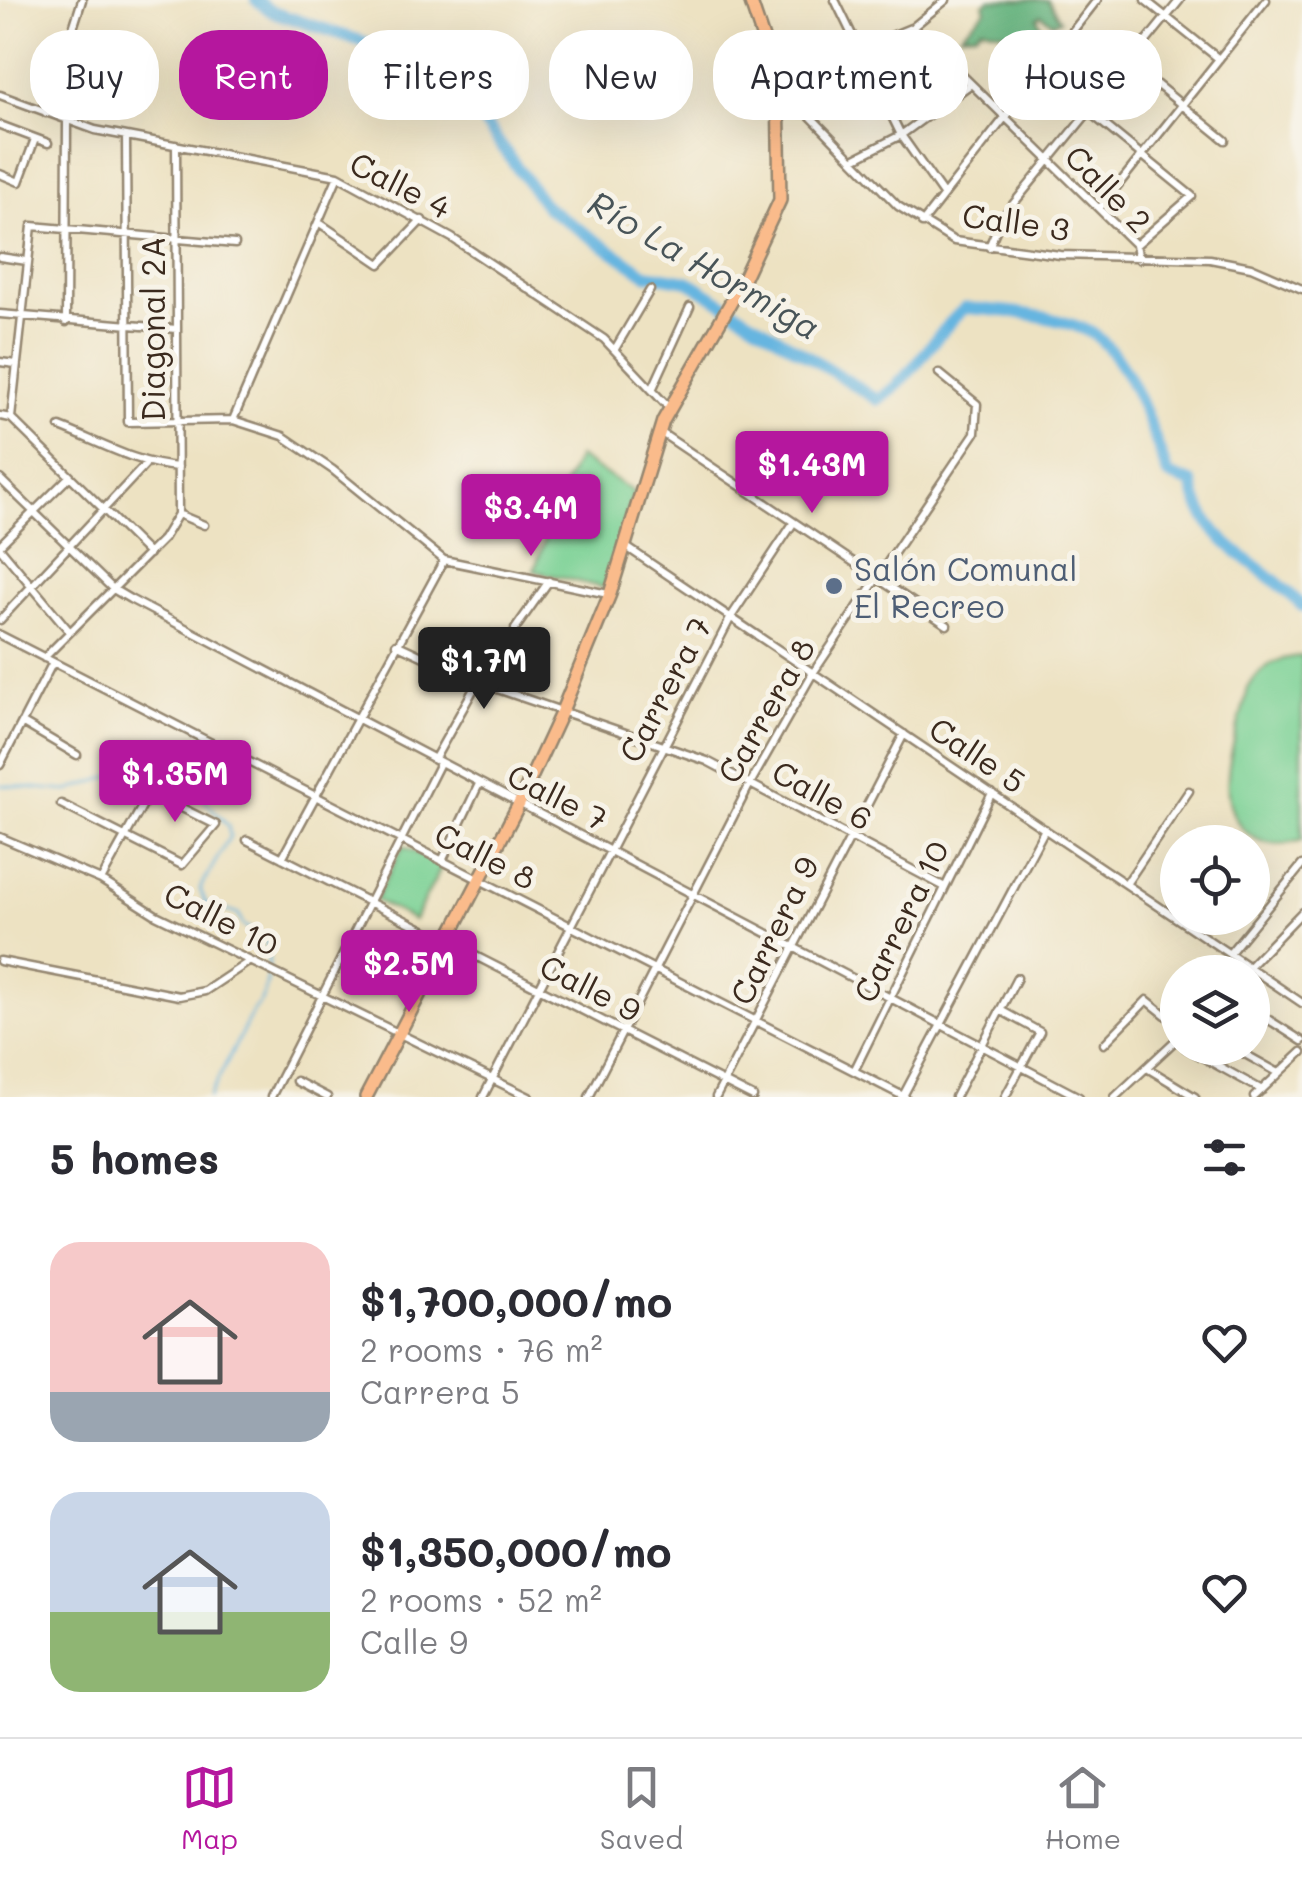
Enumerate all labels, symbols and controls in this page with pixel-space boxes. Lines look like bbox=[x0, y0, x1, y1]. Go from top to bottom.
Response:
chip: Buy bbox=[30, 30, 159, 120]
chip: Rent bbox=[179, 30, 328, 120]
chip: Filters bbox=[348, 30, 529, 120]
chip: New bbox=[549, 30, 693, 120]
chip: Apartment bbox=[713, 30, 968, 120]
chip: House bbox=[988, 30, 1162, 120]
street label: Calle 2 bbox=[1057, 135, 1161, 241]
street label: Calle 4 bbox=[343, 141, 459, 227]
water label: Río La Hormiga bbox=[581, 179, 829, 349]
street label: Calle 3 bbox=[960, 193, 1072, 249]
street label: Diagonal 2A bbox=[131, 236, 173, 422]
pin: $1.43M bbox=[731, 431, 893, 516]
text: $1.43M bbox=[757, 442, 867, 484]
pin: $3.4M bbox=[461, 474, 601, 559]
text: $3.4M bbox=[483, 485, 579, 527]
place label: Salón Comunal El Recreo bbox=[854, 547, 1077, 626]
marker: Salón Comunal El Recreo bbox=[823, 575, 845, 597]
street label: Carrera 7 bbox=[608, 609, 720, 769]
pin: $1.7M bbox=[414, 627, 554, 712]
street label: Carrera 8 bbox=[707, 630, 823, 790]
text: $1.7M bbox=[440, 638, 528, 680]
street label: Calle 5 bbox=[922, 707, 1034, 801]
pin: $1.35M bbox=[94, 740, 256, 825]
street label: Calle 6 bbox=[765, 749, 881, 839]
text: $1.35M bbox=[121, 751, 229, 793]
street label: Calle 7 bbox=[501, 753, 615, 839]
street label: Calle 8 bbox=[428, 812, 544, 898]
map controls bbox=[1160, 825, 1270, 1065]
button: locate bbox=[1160, 825, 1270, 935]
street label: Carrera 10 bbox=[843, 833, 957, 1009]
street label: Carrera 9 bbox=[719, 849, 827, 1011]
street label: Calle 10 bbox=[158, 871, 286, 965]
pin: $2.5M bbox=[339, 930, 479, 1015]
text: $2.5M bbox=[363, 941, 455, 983]
street label: Calle 9 bbox=[533, 944, 649, 1030]
button: layers bbox=[1160, 955, 1270, 1065]
text: 5 homes bbox=[50, 1130, 219, 1185]
icon: filters bbox=[1197, 1130, 1252, 1185]
text: $1,700,000/mo bbox=[360, 1273, 672, 1328]
icon: home bbox=[130, 1282, 250, 1402]
icon: heart bbox=[1197, 1315, 1252, 1370]
text: 2 rooms · 76 m² bbox=[360, 1328, 603, 1370]
text: Carrera 5 bbox=[360, 1370, 520, 1412]
text: $1,350,000/mo bbox=[360, 1523, 671, 1578]
icon: home bbox=[130, 1532, 250, 1652]
icon: heart bbox=[1197, 1565, 1252, 1620]
text: 2 rooms · 52 m² bbox=[360, 1578, 602, 1620]
text: Calle 9 bbox=[360, 1620, 468, 1662]
tab: Map bbox=[181, 1760, 238, 1856]
tab: Saved bbox=[600, 1760, 683, 1856]
tab: Home bbox=[1045, 1760, 1121, 1856]

